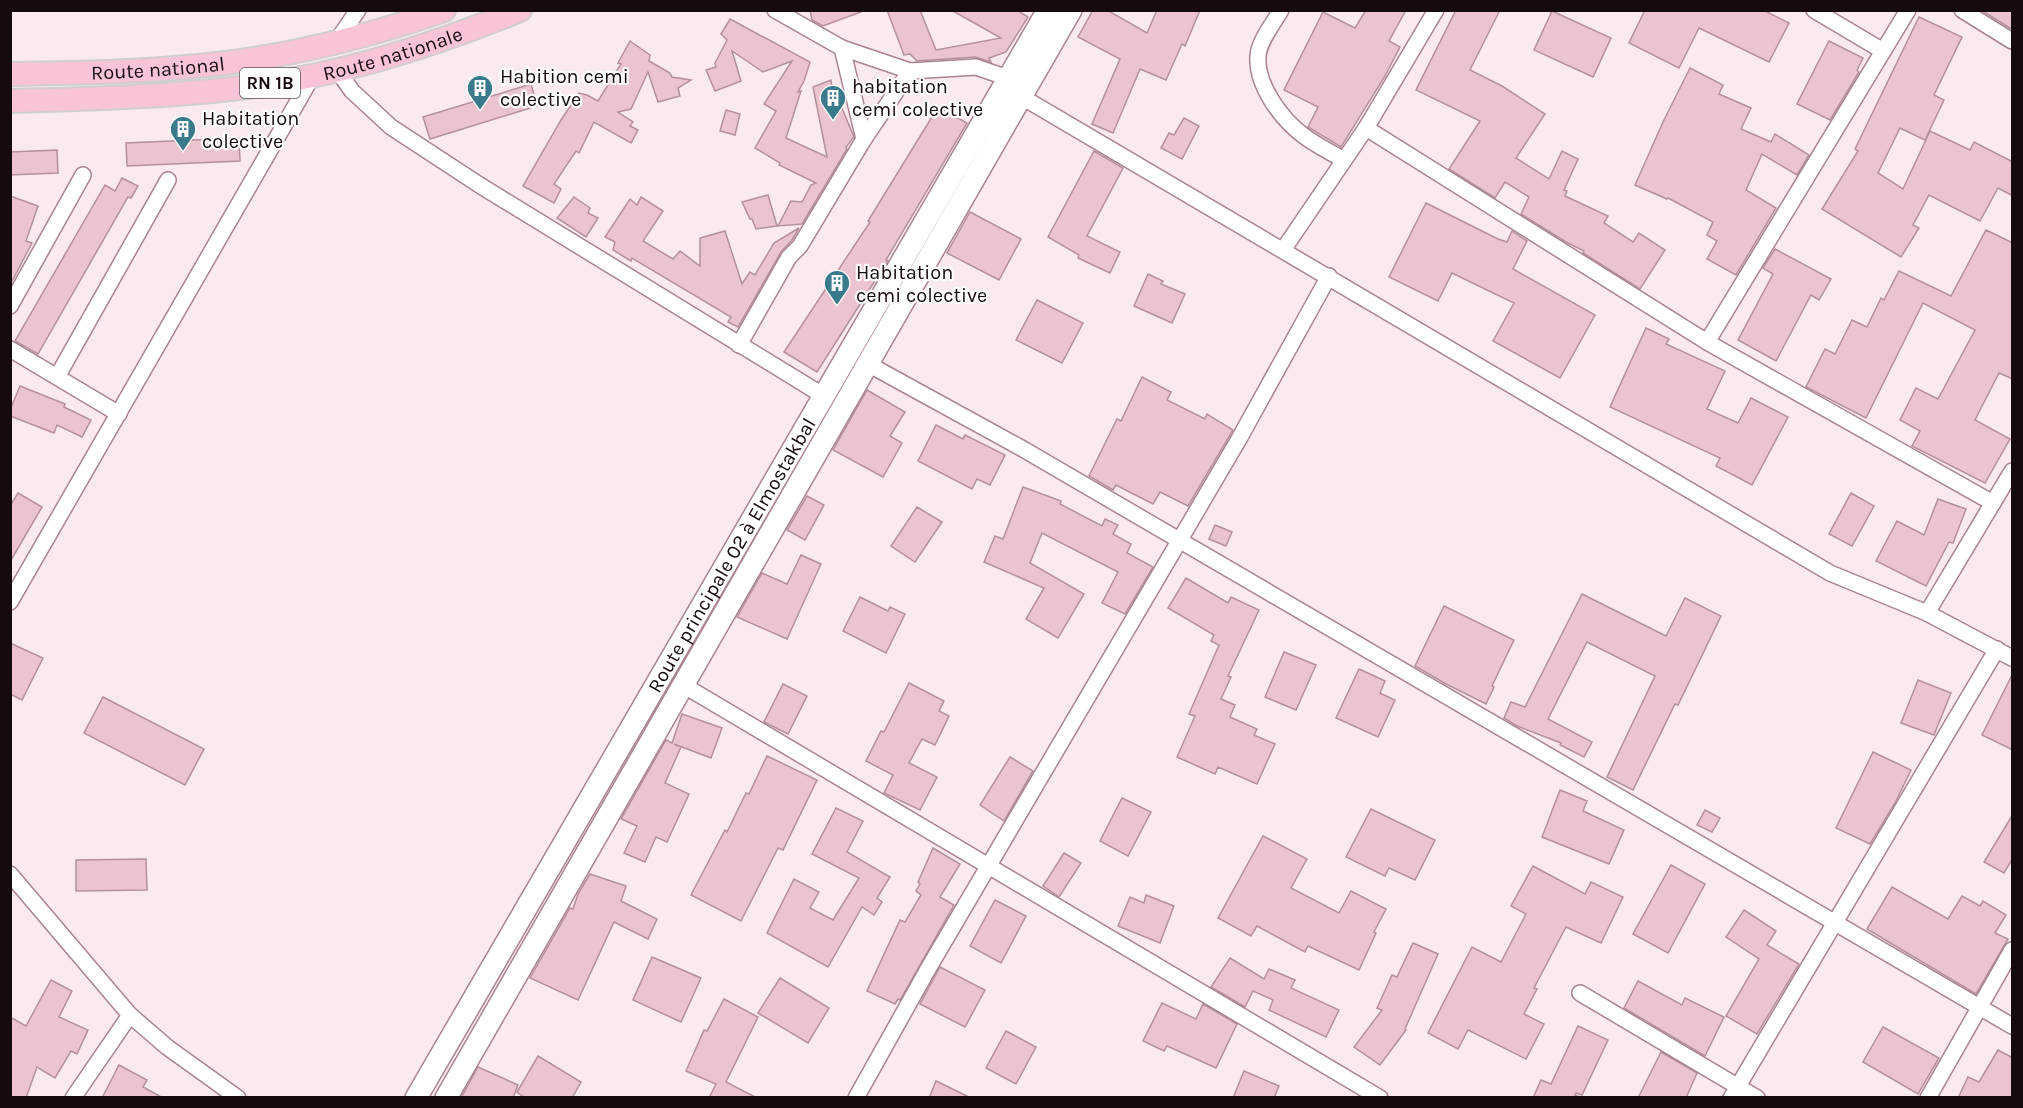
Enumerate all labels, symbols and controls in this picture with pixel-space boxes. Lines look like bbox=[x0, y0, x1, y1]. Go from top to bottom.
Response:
street label: Route nationale bbox=[321, 22, 465, 85]
street label: Route national bbox=[91, 52, 226, 84]
place label: Habition cemi colective bbox=[500, 65, 629, 111]
road number: RN 1B bbox=[240, 68, 300, 98]
building icon: Habition cemi colective bbox=[465, 73, 495, 111]
place label: habitation cemi colective bbox=[852, 75, 983, 121]
building icon: habitation cemi colective bbox=[818, 83, 848, 121]
place label: Habitation colective bbox=[202, 107, 299, 153]
building icon: Habitation colective bbox=[168, 114, 198, 152]
place label: Habitation cemi colective bbox=[856, 261, 987, 307]
building icon: Habitation cemi colective bbox=[822, 268, 852, 306]
street label: Route principale 02 à Elmostakbal bbox=[643, 414, 820, 696]

